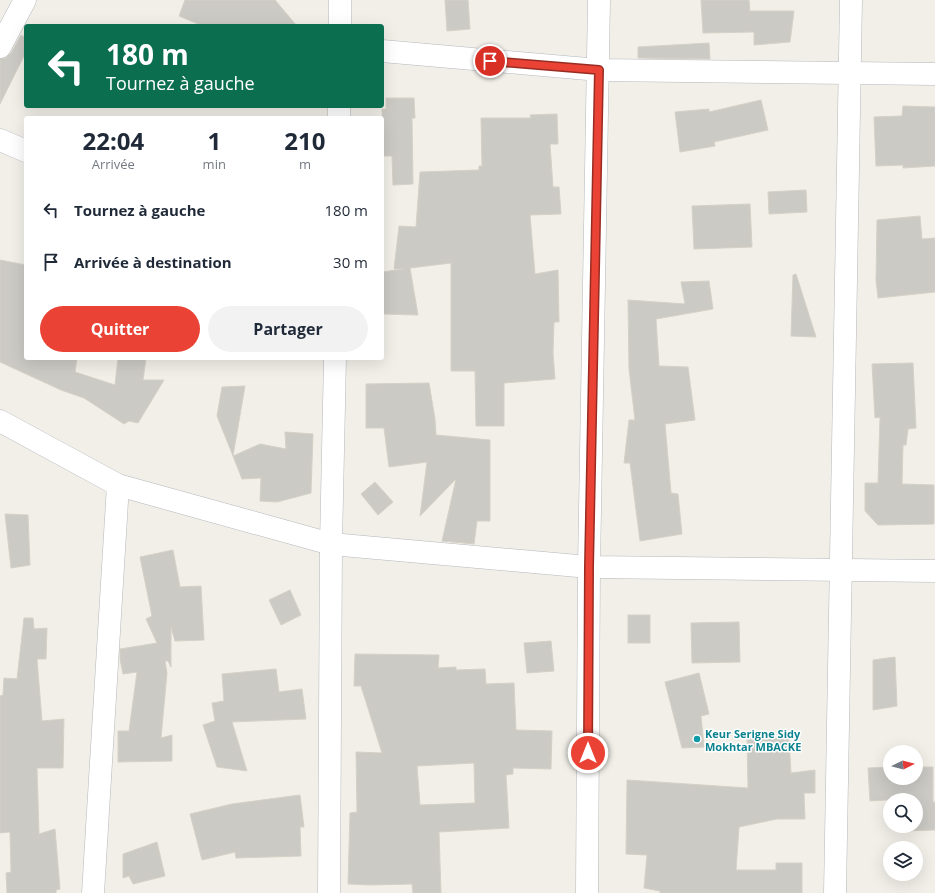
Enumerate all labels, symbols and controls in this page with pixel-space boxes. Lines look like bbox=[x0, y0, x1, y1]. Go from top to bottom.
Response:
text: 180 m bbox=[106, 35, 189, 73]
icon: left bbox=[40, 40, 92, 92]
pin bbox=[473, 44, 507, 78]
icon: arrive bbox=[479, 50, 501, 72]
text: Tournez à gauche bbox=[106, 71, 255, 95]
text: 22:04 bbox=[82, 124, 144, 157]
text: 1 bbox=[207, 124, 221, 157]
text: 210 bbox=[284, 124, 326, 157]
text: Arrivée bbox=[92, 155, 135, 173]
text: min bbox=[203, 155, 226, 173]
text: m bbox=[299, 155, 311, 173]
icon: left bbox=[40, 199, 62, 221]
text: Tournez à gauche bbox=[74, 200, 205, 220]
text: 180 m bbox=[324, 200, 368, 220]
icon: arrive bbox=[40, 251, 62, 273]
text: Arrivée à destination bbox=[74, 252, 232, 272]
text: 30 m bbox=[333, 252, 368, 272]
button: Quitter bbox=[40, 306, 200, 352]
button: Partager bbox=[208, 306, 368, 352]
place label: Keur Serigne Sidy Mokhtar MBACKE bbox=[705, 726, 801, 754]
position arrow bbox=[567, 732, 609, 774]
marker: Keur Serigne Sidy Mokhtar MBACKE bbox=[692, 734, 702, 744]
north arrow bbox=[883, 745, 923, 785]
map controls bbox=[883, 745, 923, 881]
button: search bbox=[883, 793, 923, 833]
button: layers bbox=[883, 841, 923, 881]

